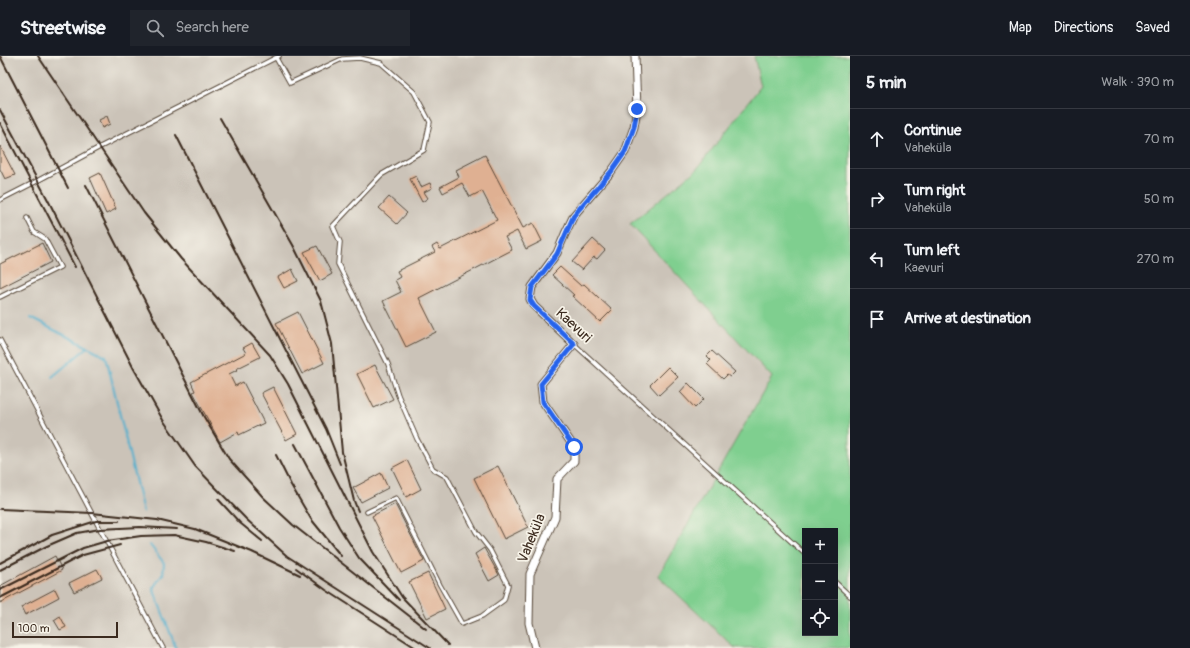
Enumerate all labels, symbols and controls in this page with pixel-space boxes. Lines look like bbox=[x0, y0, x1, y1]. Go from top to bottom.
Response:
search box bbox=[130, 10, 410, 46]
text: Streetwise bbox=[20, 16, 106, 40]
icon: search bbox=[144, 17, 166, 39]
text: Search here bbox=[176, 18, 249, 37]
text: Map bbox=[1009, 19, 1032, 36]
text: Directions bbox=[1054, 19, 1113, 36]
text: Saved bbox=[1135, 19, 1170, 36]
text: 5 min bbox=[866, 72, 906, 93]
text: Walk · 390 m bbox=[1101, 74, 1174, 90]
route end bbox=[628, 100, 646, 118]
text: Continue bbox=[904, 121, 962, 140]
icon: ahead bbox=[866, 128, 888, 150]
text: 70 m bbox=[1144, 131, 1174, 147]
text: Vaheküla bbox=[904, 140, 952, 156]
text: Turn right bbox=[904, 181, 965, 200]
icon: right bbox=[866, 188, 888, 210]
text: 50 m bbox=[1144, 191, 1174, 207]
text: Vaheküla bbox=[904, 200, 952, 216]
text: Turn left bbox=[904, 241, 960, 260]
icon: left bbox=[866, 248, 888, 270]
text: 270 m bbox=[1137, 251, 1174, 267]
text: Kaevuri bbox=[904, 260, 944, 276]
street label: Kaevuri bbox=[552, 305, 595, 346]
icon: arrive bbox=[866, 308, 888, 330]
text: Arrive at destination bbox=[904, 309, 1031, 328]
route start bbox=[565, 438, 583, 456]
street label: Vaheküla bbox=[514, 511, 549, 565]
map controls bbox=[802, 528, 838, 636]
button: + bbox=[802, 528, 838, 564]
button: − bbox=[802, 564, 838, 600]
button: locate bbox=[802, 600, 838, 636]
scale bar bbox=[12, 620, 118, 639]
text: 100 m bbox=[18, 622, 49, 635]

